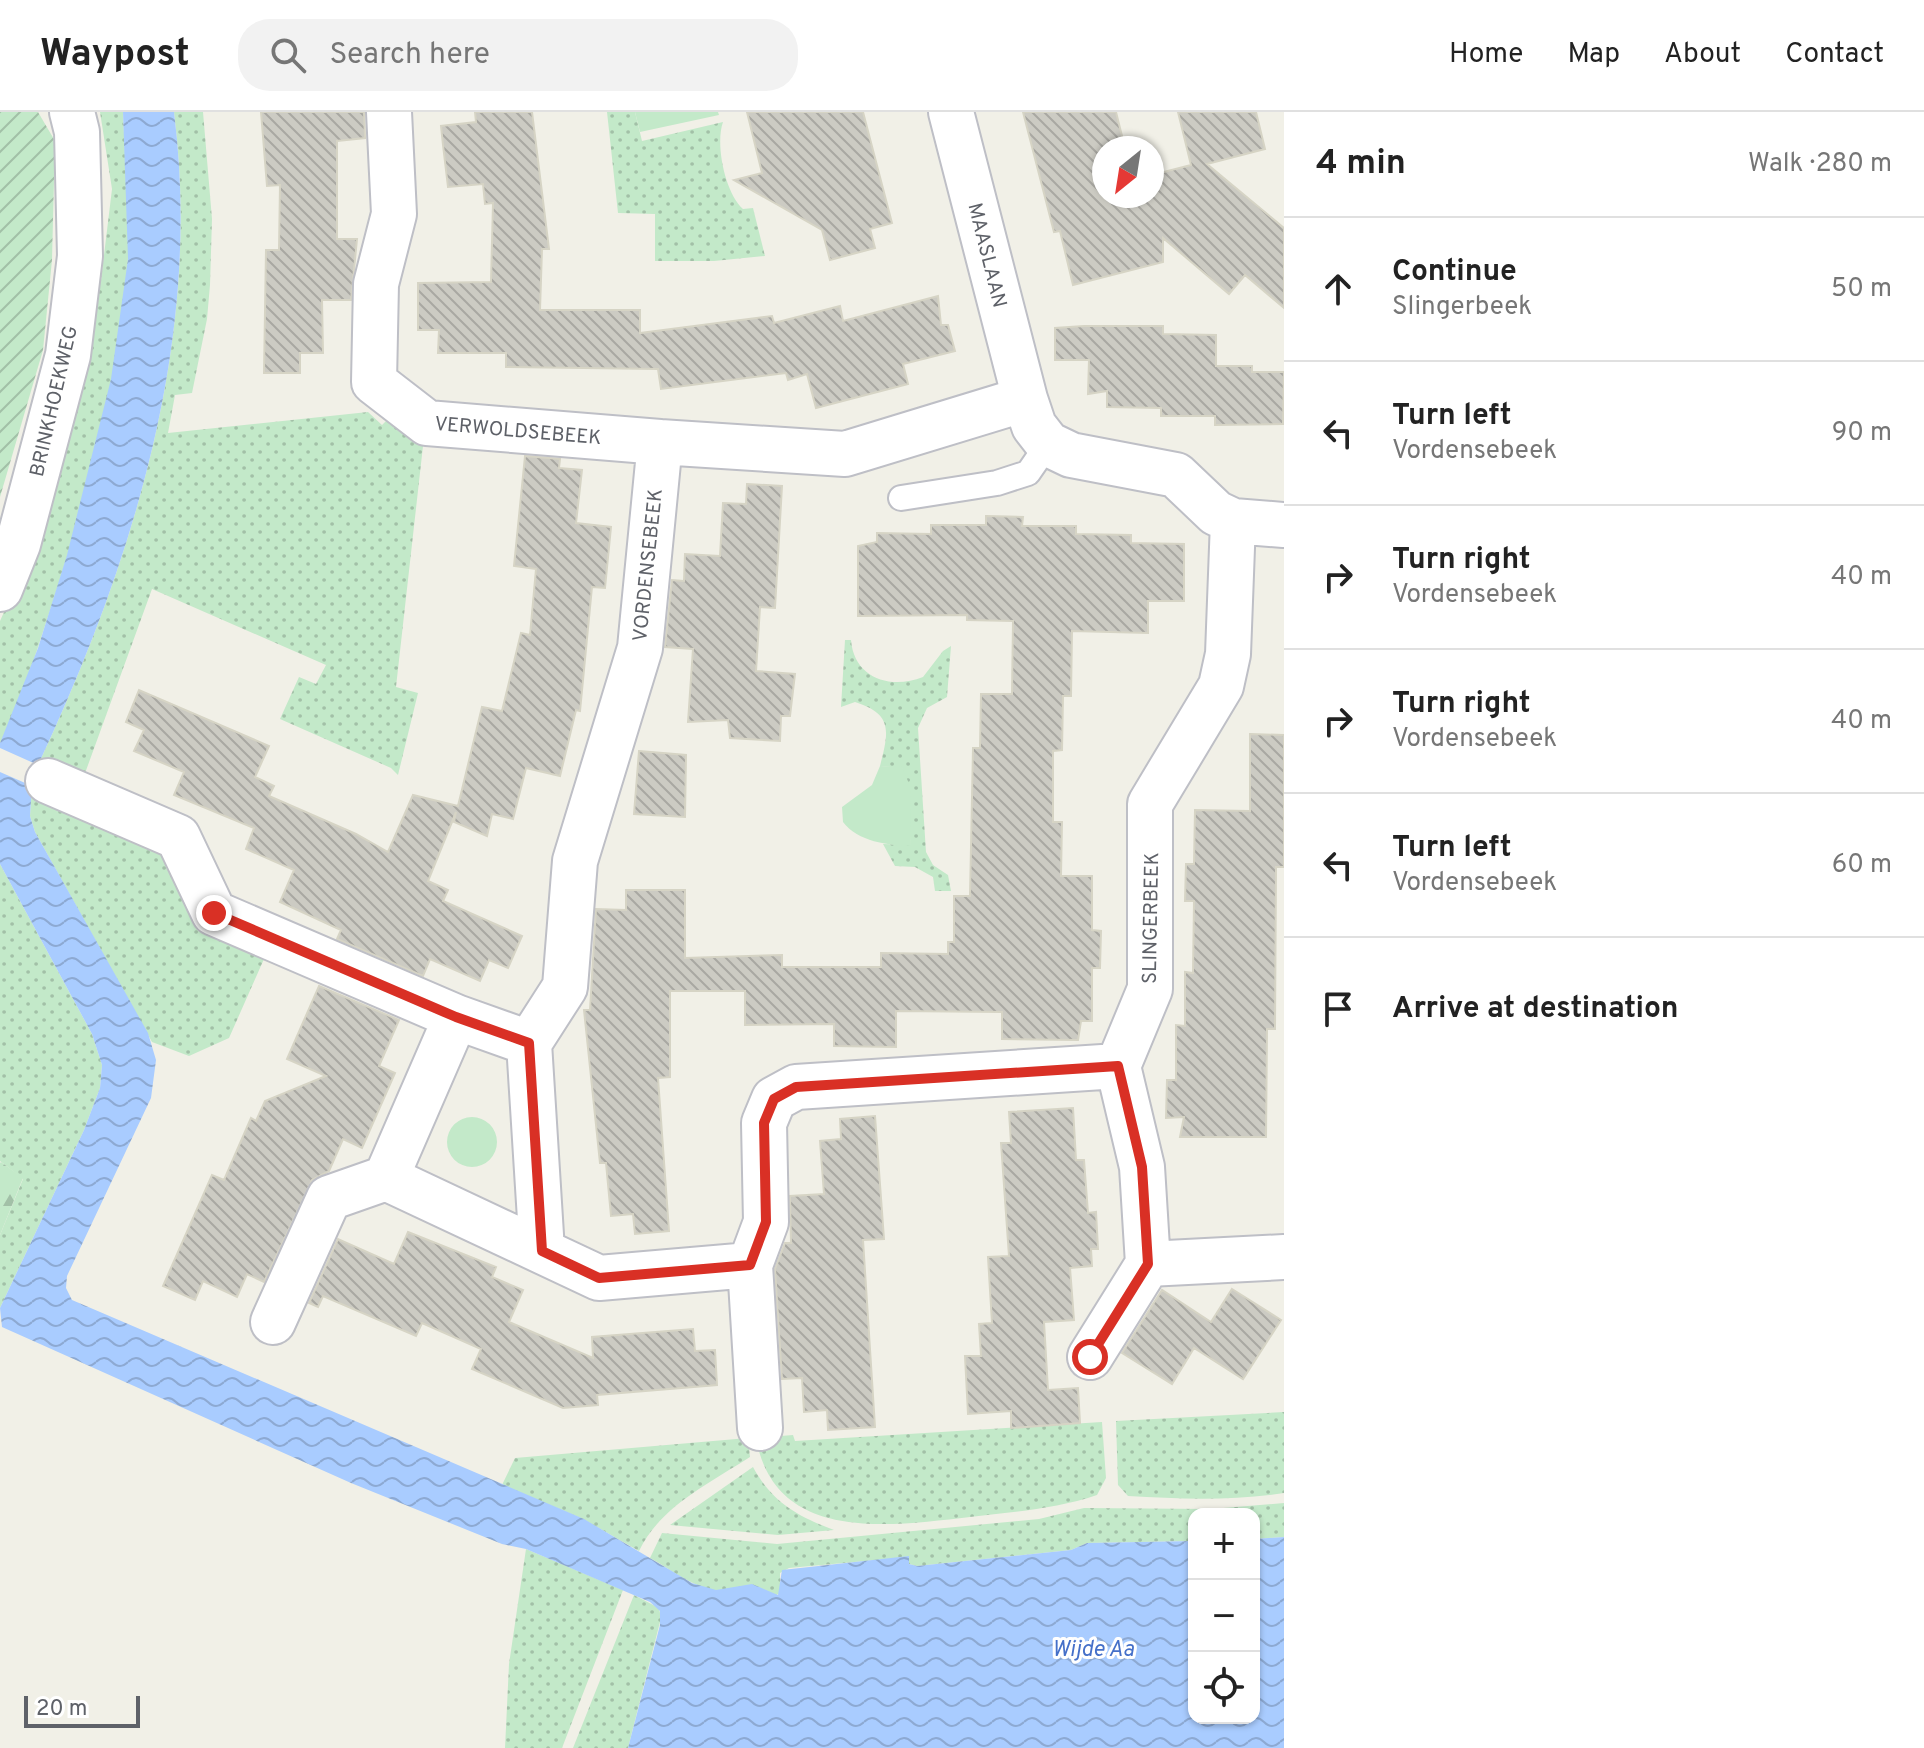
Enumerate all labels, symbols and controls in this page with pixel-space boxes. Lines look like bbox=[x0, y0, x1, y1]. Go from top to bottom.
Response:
search box bbox=[238, 19, 798, 91]
text: Waypost bbox=[40, 31, 190, 80]
icon: search bbox=[266, 33, 310, 77]
text: Search here bbox=[330, 37, 490, 74]
text: Home bbox=[1449, 37, 1523, 73]
text: Map bbox=[1567, 37, 1620, 73]
text: About bbox=[1664, 37, 1741, 73]
text: Contact bbox=[1785, 37, 1884, 73]
north arrow bbox=[1092, 136, 1164, 208]
text: 4 min bbox=[1316, 143, 1406, 186]
text: Walk · 280 m bbox=[1748, 148, 1892, 181]
street label: MAASLAAN bbox=[960, 200, 1012, 311]
text: Continue bbox=[1392, 254, 1517, 291]
icon: ahead bbox=[1316, 267, 1360, 311]
text: 50 m bbox=[1831, 273, 1892, 306]
text: Slingerbeek bbox=[1392, 291, 1532, 324]
street label: BRINKHOEKWEG bbox=[25, 323, 85, 479]
text: Turn left bbox=[1392, 398, 1512, 435]
icon: left bbox=[1316, 411, 1360, 455]
street label: VERWOLDSEBEEK bbox=[433, 412, 602, 452]
text: 90 m bbox=[1832, 417, 1892, 450]
text: Vordensebeek bbox=[1392, 435, 1557, 468]
street label: VORDENSEBEEK bbox=[628, 487, 670, 643]
text: Turn right bbox=[1392, 542, 1530, 579]
icon: right bbox=[1316, 555, 1360, 599]
text: 40 m bbox=[1831, 561, 1892, 594]
text: Vordensebeek bbox=[1392, 579, 1557, 612]
text: Turn right bbox=[1392, 686, 1530, 723]
icon: right bbox=[1316, 699, 1360, 743]
text: 40 m bbox=[1831, 705, 1892, 738]
text: Vordensebeek bbox=[1392, 723, 1557, 756]
text: Turn left bbox=[1392, 830, 1512, 867]
icon: left bbox=[1316, 843, 1360, 887]
text: 60 m bbox=[1832, 849, 1892, 882]
street label: SLINGERBEEK bbox=[1138, 852, 1166, 984]
text: Vordensebeek bbox=[1392, 867, 1557, 900]
route end bbox=[196, 895, 232, 931]
icon: arrive bbox=[1316, 987, 1360, 1031]
text: Arrive at destination bbox=[1392, 991, 1678, 1028]
route start bbox=[1072, 1339, 1108, 1375]
map controls bbox=[1188, 1508, 1260, 1724]
button: + bbox=[1188, 1508, 1260, 1580]
button: − bbox=[1188, 1580, 1260, 1652]
water label: Wijde Aa bbox=[1052, 1637, 1135, 1664]
button: locate bbox=[1188, 1652, 1260, 1724]
scale bar bbox=[24, 1692, 140, 1728]
text: 20 m bbox=[36, 1696, 87, 1723]

